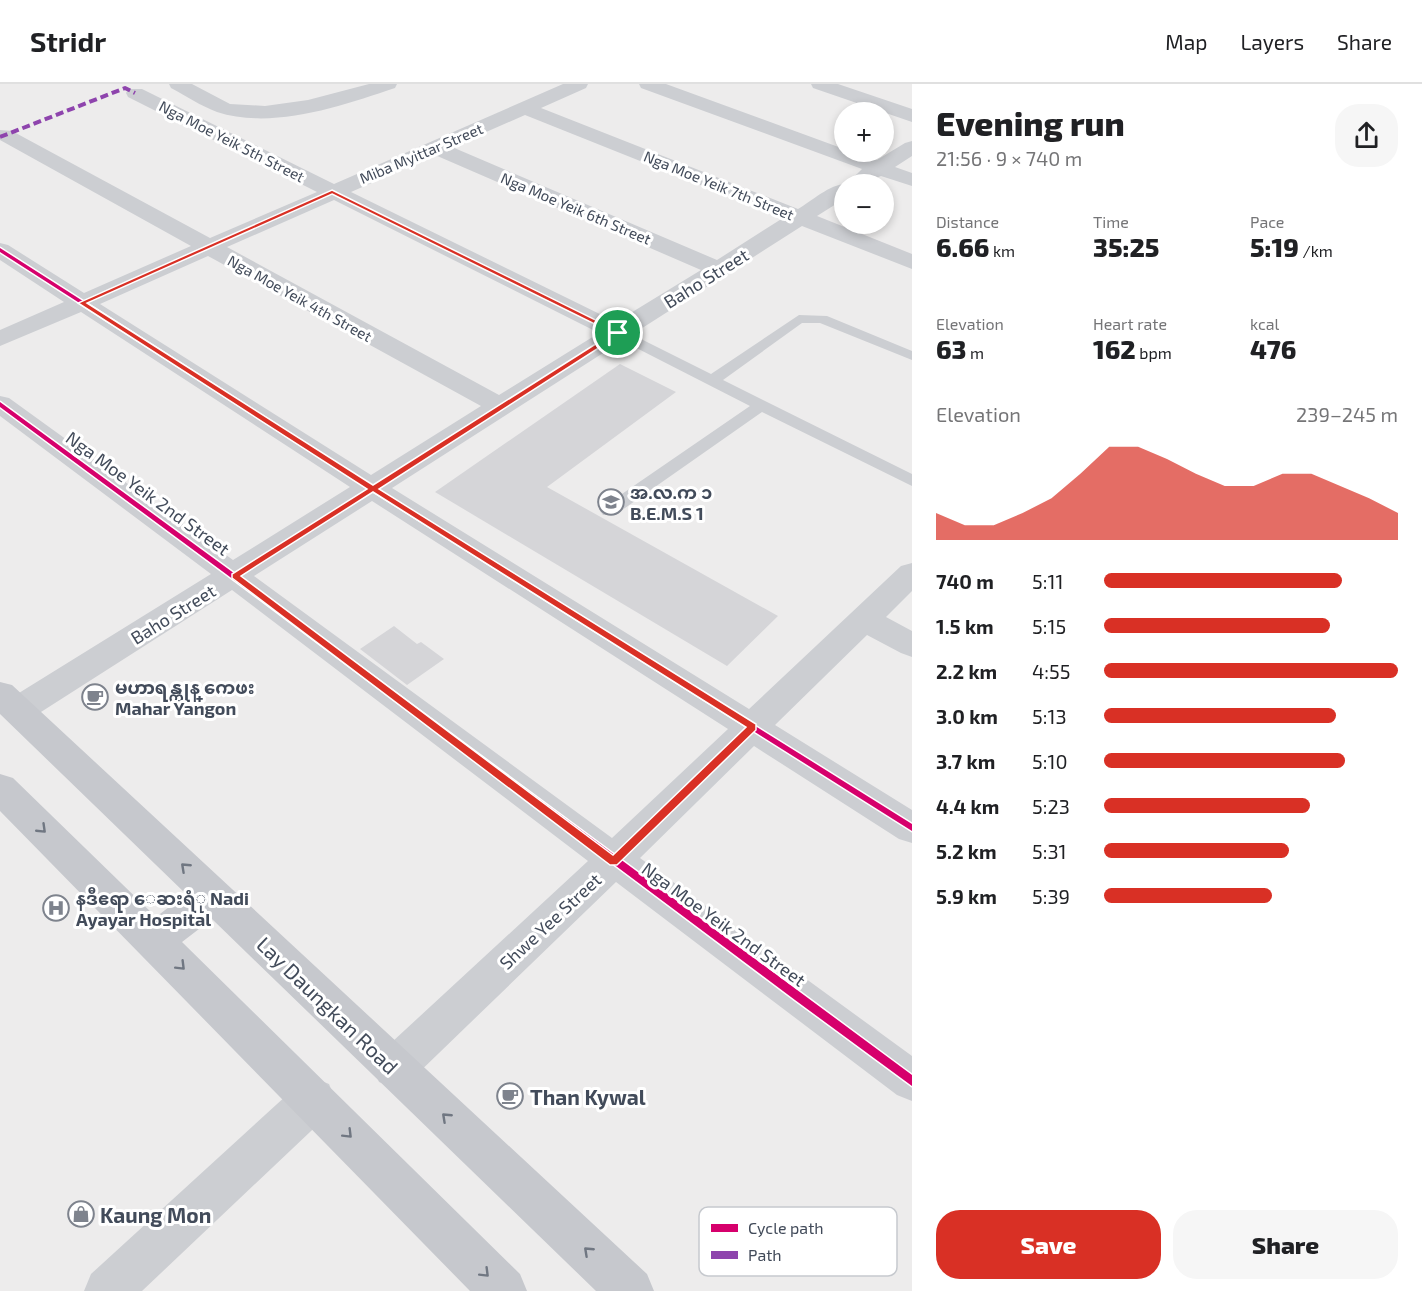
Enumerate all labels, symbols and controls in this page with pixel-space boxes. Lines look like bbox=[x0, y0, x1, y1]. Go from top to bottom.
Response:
text: Stridr bbox=[30, 24, 106, 58]
text: Map bbox=[1165, 29, 1207, 54]
text: Layers bbox=[1240, 29, 1304, 54]
text: Share bbox=[1337, 29, 1392, 54]
street label: Nga Moe Yeik 5th Street bbox=[156, 96, 308, 186]
map controls bbox=[834, 102, 894, 234]
button: + bbox=[834, 102, 894, 162]
text: Evening run bbox=[936, 103, 1125, 143]
button: share bbox=[1335, 104, 1398, 167]
street label: Miba Myittar Street bbox=[357, 119, 486, 187]
text: 21:56 · 9 × 740 m bbox=[936, 146, 1082, 170]
street label: Nga Moe Yeik 7th Street bbox=[641, 147, 797, 223]
street label: Nga Moe Yeik 6th Street bbox=[498, 168, 654, 248]
button: − bbox=[834, 174, 894, 234]
text: Distance bbox=[936, 212, 999, 231]
text: Time bbox=[1093, 212, 1129, 231]
text: Pace bbox=[1250, 212, 1284, 231]
text: 6.66 bbox=[936, 231, 989, 262]
text: 35:25 bbox=[1093, 231, 1159, 262]
text: 5:19 bbox=[1250, 231, 1299, 262]
text: km bbox=[989, 241, 1015, 260]
text: /km bbox=[1299, 241, 1333, 260]
street label: Baho Street bbox=[660, 243, 753, 313]
street label: Nga Moe Yeik 4th Street bbox=[225, 251, 375, 345]
pin bbox=[592, 307, 643, 358]
text: Elevation bbox=[936, 314, 1004, 333]
text: Heart rate bbox=[1093, 314, 1167, 333]
text: kcal bbox=[1250, 314, 1279, 333]
icon: arrive bbox=[601, 316, 634, 349]
text: 63 bbox=[936, 333, 967, 364]
text: 162 bbox=[1093, 333, 1136, 364]
text: 476 bbox=[1250, 333, 1296, 364]
text: m bbox=[967, 343, 984, 362]
text: bpm bbox=[1136, 343, 1172, 362]
text: Elevation bbox=[936, 402, 1021, 426]
text: 239–245 m bbox=[1296, 402, 1398, 426]
street label: Nga Moe Yeik 2nd Street bbox=[62, 426, 234, 560]
place label: အ.လ.က ၁ B.E.M.S 1 bbox=[630, 481, 712, 524]
school or university icon: အ.လ.က ၁ B.E.M.S 1 bbox=[596, 487, 626, 517]
text: 740 m bbox=[936, 569, 994, 593]
text: 5:11 bbox=[1032, 569, 1063, 593]
street label: Baho Street bbox=[127, 579, 220, 649]
text: 1.5 km bbox=[936, 614, 994, 638]
text: 5:15 bbox=[1032, 614, 1066, 638]
text: 2.2 km bbox=[936, 659, 997, 683]
text: 4:55 bbox=[1032, 659, 1070, 683]
place label: မဟာရန္ကုန္ ကေဖး Mahar Yangon bbox=[115, 676, 255, 719]
cafe icon: မဟာရန္ကုန္ ကေဖး Mahar Yangon bbox=[80, 682, 110, 712]
text: 3.0 km bbox=[936, 704, 998, 728]
text: 5:13 bbox=[1032, 704, 1067, 728]
text: 3.7 km bbox=[936, 749, 995, 773]
text: 5:10 bbox=[1032, 749, 1067, 773]
text: 4.4 km bbox=[936, 794, 999, 818]
text: 5:23 bbox=[1032, 794, 1070, 818]
one-way arrow bbox=[34, 822, 45, 833]
text: 5.2 km bbox=[936, 839, 997, 863]
text: 5:31 bbox=[1032, 839, 1067, 863]
street label: Nga Moe Yeik 2nd Street bbox=[638, 857, 810, 991]
one-way arrow bbox=[181, 864, 192, 875]
street label: Shwe Yee Street bbox=[495, 868, 605, 974]
text: 5.9 km bbox=[936, 884, 997, 908]
text: 5:39 bbox=[1032, 884, 1070, 908]
place label: နဒီဧရာ ေဆးရံု Nadi Ayayar Hospital bbox=[76, 887, 249, 930]
hospital icon: နဒီဧရာ ေဆးရံု Nadi Ayayar Hospital bbox=[41, 893, 71, 923]
street label: Lay Daungkan Road bbox=[252, 931, 404, 1079]
one-way arrow bbox=[173, 959, 184, 970]
cafe icon: Than Kywal bbox=[495, 1081, 525, 1111]
place label: Than Kywal bbox=[530, 1084, 646, 1110]
one-way arrow bbox=[442, 1113, 452, 1124]
one-way arrow bbox=[341, 1127, 352, 1137]
shop icon: Kaung Mon bbox=[66, 1199, 96, 1229]
place label: Kaung Mon bbox=[100, 1202, 211, 1227]
legend bbox=[699, 1207, 897, 1276]
button: Save bbox=[936, 1210, 1161, 1279]
button: Share bbox=[1173, 1210, 1398, 1279]
text: Cycle path bbox=[748, 1218, 824, 1237]
text: Path bbox=[748, 1245, 782, 1264]
one-way arrow bbox=[584, 1247, 594, 1258]
one-way arrow bbox=[478, 1266, 489, 1276]

